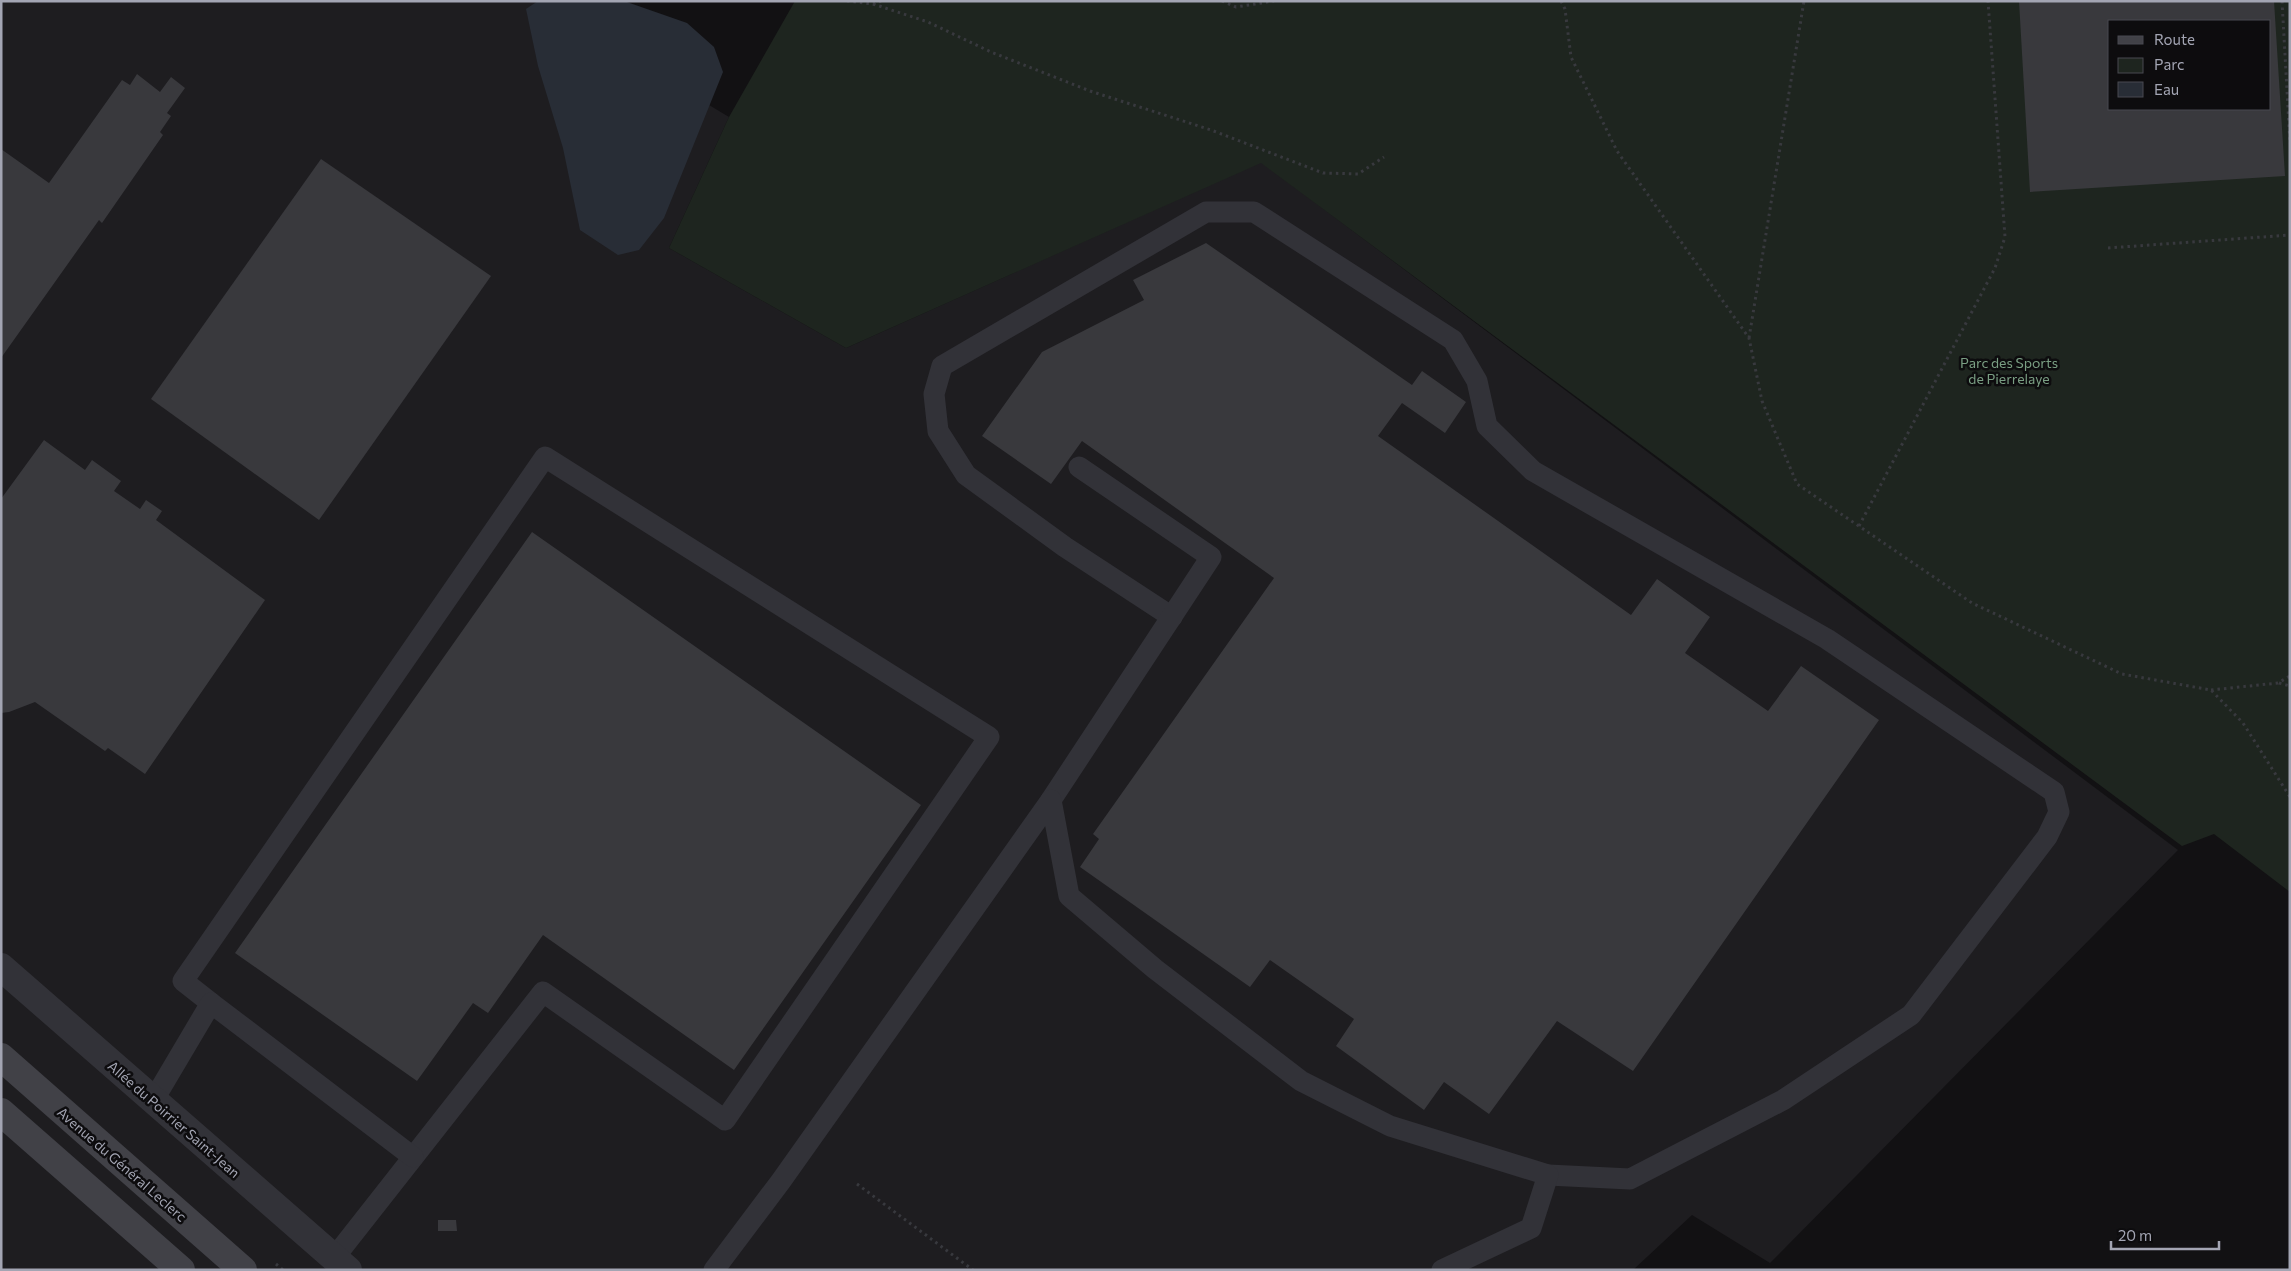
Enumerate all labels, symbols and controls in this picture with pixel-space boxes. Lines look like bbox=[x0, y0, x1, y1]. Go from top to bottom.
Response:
legend bbox=[2108, 20, 2271, 110]
text: Route bbox=[2154, 30, 2195, 48]
text: Parc bbox=[2154, 55, 2184, 73]
text: Eau bbox=[2154, 80, 2179, 98]
park label: Parc des Sports de Pierrelaye bbox=[1960, 354, 2058, 387]
street label: Allée du Poirrier Saint-Jean bbox=[105, 1057, 243, 1181]
street label: Avenue du Général Leclerc bbox=[54, 1103, 190, 1225]
scale bar bbox=[2111, 1218, 2218, 1250]
text: 20 m bbox=[2118, 1226, 2152, 1244]

